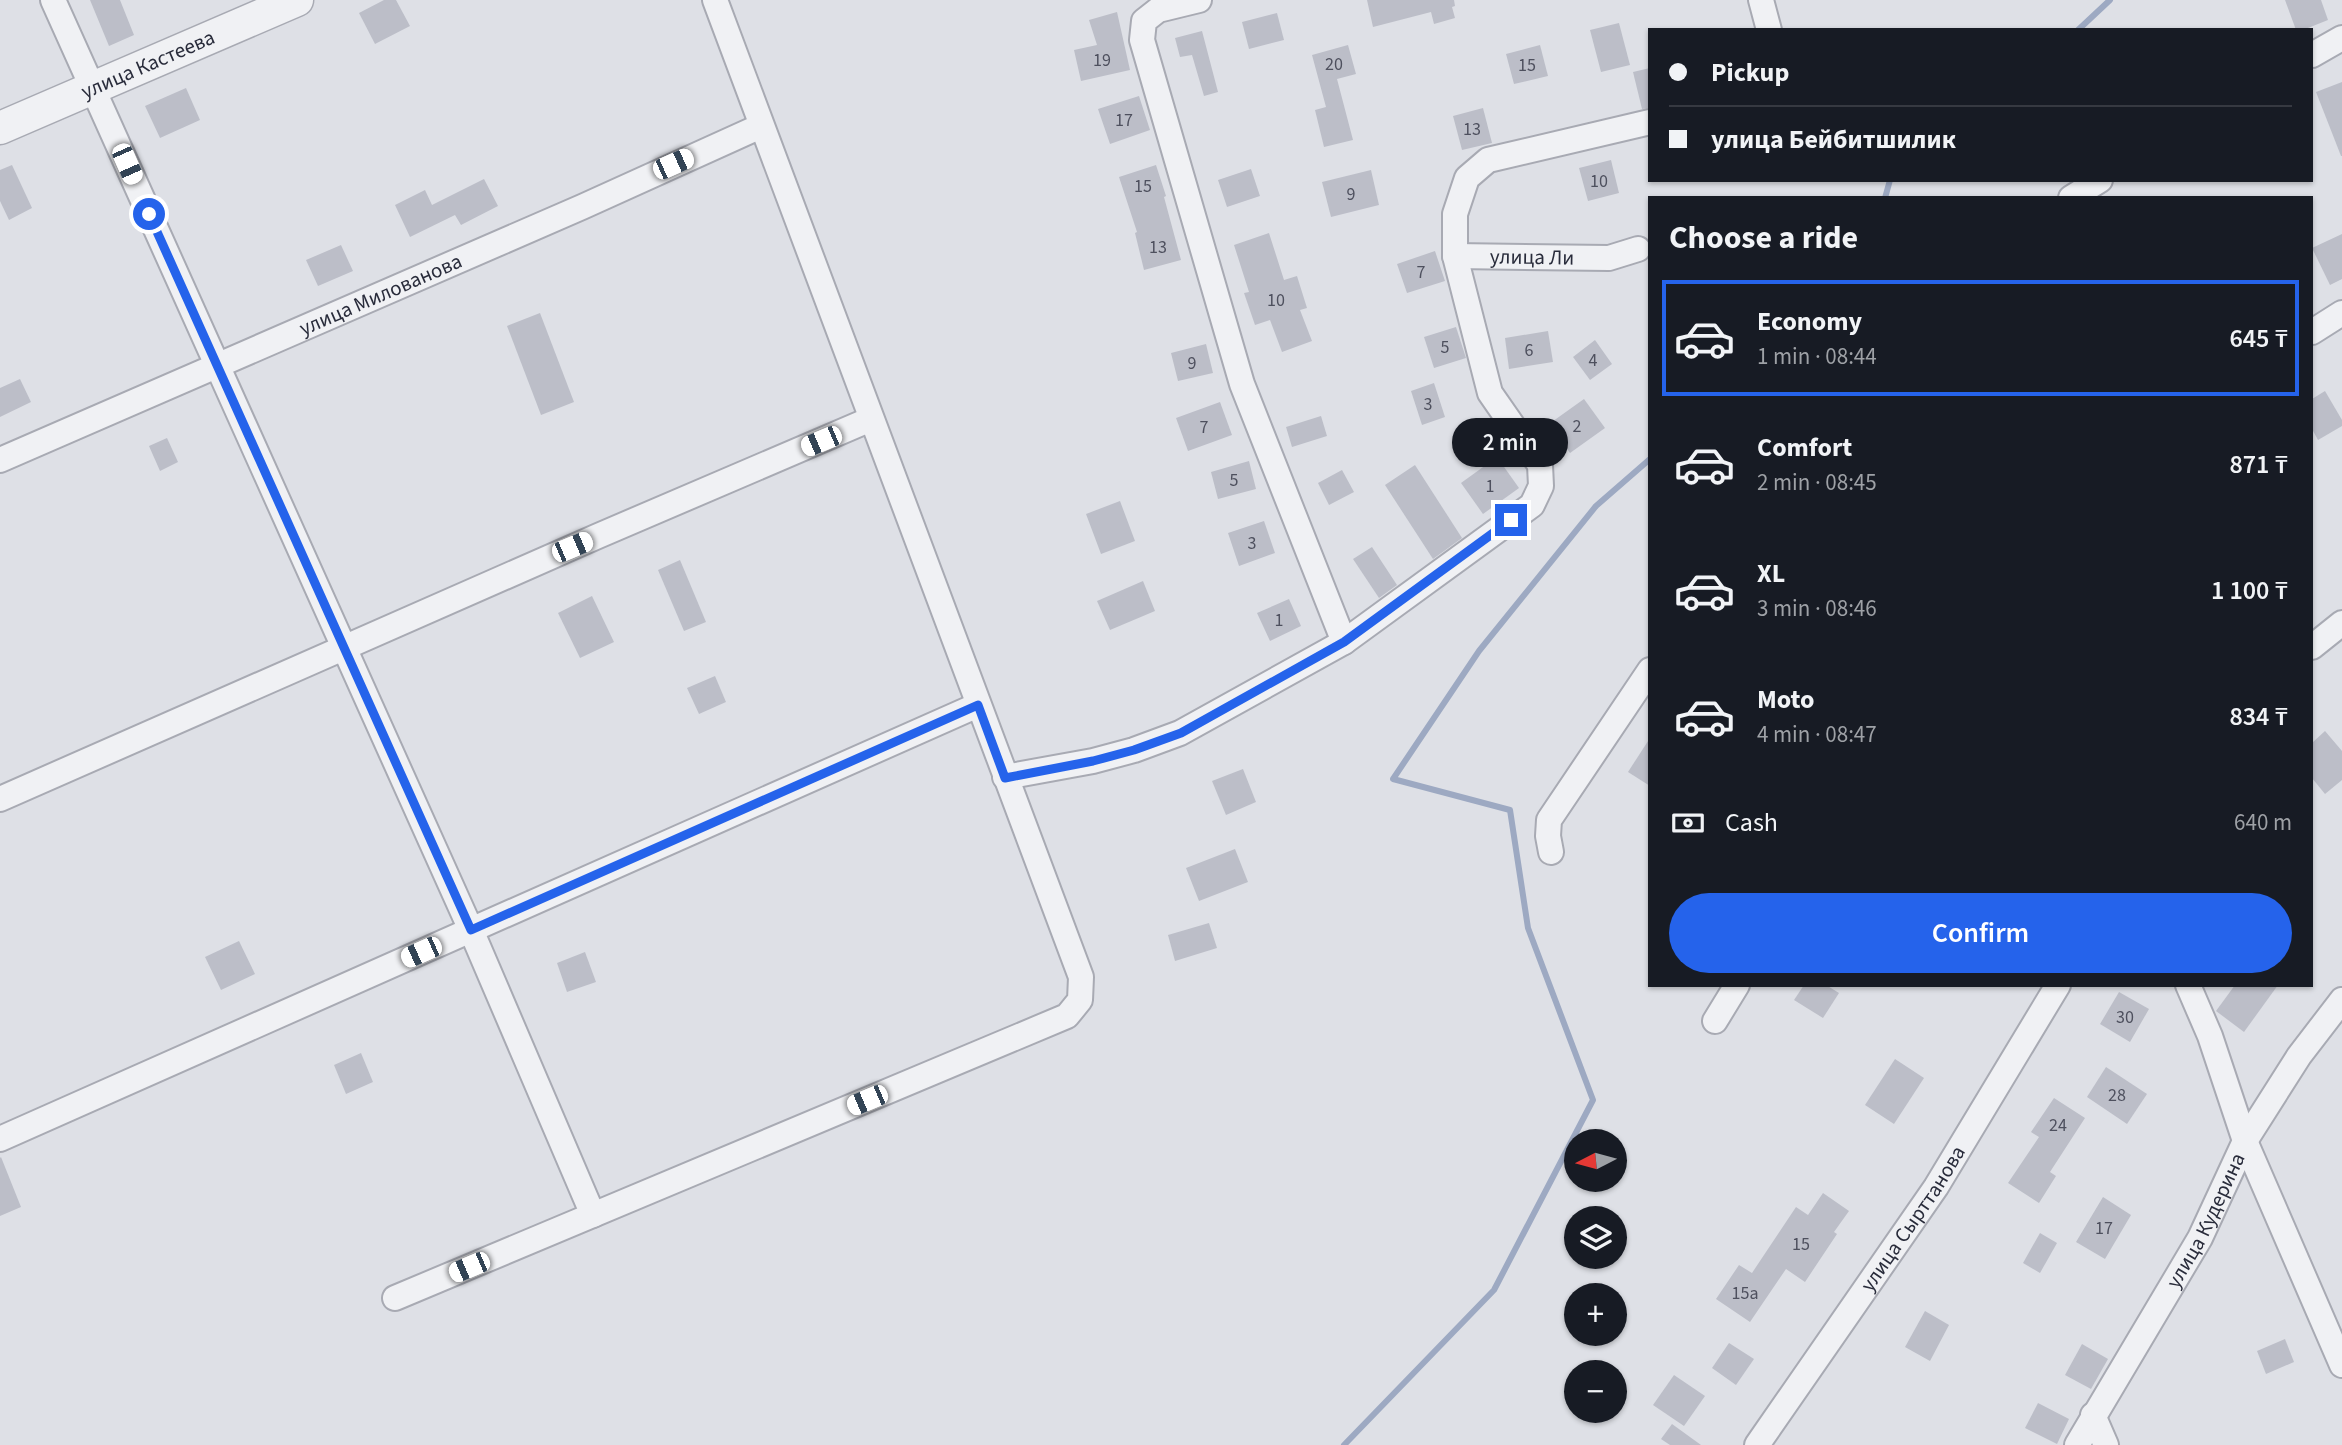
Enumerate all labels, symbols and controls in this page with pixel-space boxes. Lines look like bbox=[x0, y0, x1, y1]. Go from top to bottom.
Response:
street label: улица Кастеева bbox=[76, 22, 219, 106]
house number: 19 bbox=[1093, 48, 1111, 73]
house number: 20 bbox=[1325, 52, 1343, 77]
house number: 15 bbox=[1518, 53, 1536, 78]
text: Pickup bbox=[1711, 54, 1789, 91]
house number: 17 bbox=[1115, 108, 1133, 133]
house number: 13 bbox=[1463, 117, 1481, 142]
text: улица Бейбитшилик bbox=[1711, 121, 1956, 158]
car bbox=[109, 141, 146, 187]
car bbox=[650, 146, 697, 182]
house number: 10 bbox=[1590, 169, 1608, 194]
house number: 15 bbox=[1134, 174, 1152, 199]
house number: 9 bbox=[1347, 182, 1356, 207]
route start bbox=[133, 198, 165, 230]
text: Choose a ride bbox=[1669, 215, 1858, 261]
house number: 13 bbox=[1149, 235, 1167, 260]
street label: улица Ли bbox=[1490, 241, 1574, 273]
street label: улица Милованова bbox=[294, 246, 467, 343]
house number: 7 bbox=[1417, 260, 1426, 285]
house number: 10 bbox=[1267, 288, 1285, 313]
text: Economy bbox=[1757, 303, 1862, 340]
icon: car bbox=[1673, 307, 1736, 370]
text: 645 ₸ bbox=[2229, 320, 2288, 357]
house number: 5 bbox=[1441, 335, 1450, 360]
house number: 6 bbox=[1525, 338, 1534, 363]
text: 1 min · 08:44 bbox=[1757, 340, 1877, 373]
house number: 4 bbox=[1589, 348, 1598, 373]
house number: 9 bbox=[1188, 351, 1197, 376]
house number: 3 bbox=[1424, 392, 1433, 417]
house number: 2 bbox=[1573, 414, 1582, 439]
house number: 7 bbox=[1200, 415, 1209, 440]
callout: 2 min bbox=[1453, 419, 1569, 468]
car bbox=[798, 423, 845, 459]
text: 2 min bbox=[1483, 426, 1537, 459]
text: Comfort bbox=[1757, 429, 1852, 466]
icon: car bbox=[1673, 433, 1736, 496]
text: 871 ₸ bbox=[2229, 446, 2288, 483]
text: 2 min · 08:45 bbox=[1757, 466, 1877, 499]
house number: 5 bbox=[1230, 468, 1239, 493]
house number: 1 bbox=[1486, 474, 1494, 499]
route end bbox=[1495, 504, 1527, 536]
car bbox=[549, 529, 596, 565]
house number: 3 bbox=[1248, 531, 1257, 556]
text: XL bbox=[1757, 555, 1785, 592]
icon: car bbox=[1673, 559, 1736, 622]
text: 1 100 ₸ bbox=[2211, 572, 2288, 609]
text: 3 min · 08:46 bbox=[1757, 592, 1877, 625]
house number: 1 bbox=[1275, 608, 1283, 633]
text: Moto bbox=[1757, 681, 1814, 718]
icon: car bbox=[1673, 685, 1736, 748]
text: 834 ₸ bbox=[2229, 698, 2288, 735]
text: 4 min · 08:47 bbox=[1757, 718, 1877, 751]
icon: cash bbox=[1669, 804, 1707, 842]
text: Cash bbox=[1725, 804, 1778, 841]
text: 640 m bbox=[2234, 806, 2292, 839]
button: Confirm bbox=[1669, 893, 2292, 973]
car bbox=[398, 934, 445, 970]
house number: 30 bbox=[2116, 1005, 2134, 1030]
car bbox=[844, 1082, 891, 1118]
house number: 28 bbox=[2108, 1083, 2126, 1108]
house number: 24 bbox=[2049, 1113, 2067, 1138]
north arrow bbox=[1564, 1129, 1628, 1192]
map controls bbox=[1564, 1129, 1627, 1423]
street label: улица Сырттанова bbox=[1853, 1140, 1973, 1298]
street label: улица Кудерина bbox=[2159, 1148, 2252, 1294]
button: layers bbox=[1564, 1206, 1627, 1269]
house number: 17 bbox=[2095, 1216, 2113, 1241]
house number: 15 bbox=[1792, 1232, 1810, 1257]
car bbox=[446, 1249, 493, 1285]
house number: 15а bbox=[1732, 1281, 1758, 1306]
button: + bbox=[1564, 1283, 1627, 1346]
button: − bbox=[1564, 1360, 1627, 1423]

